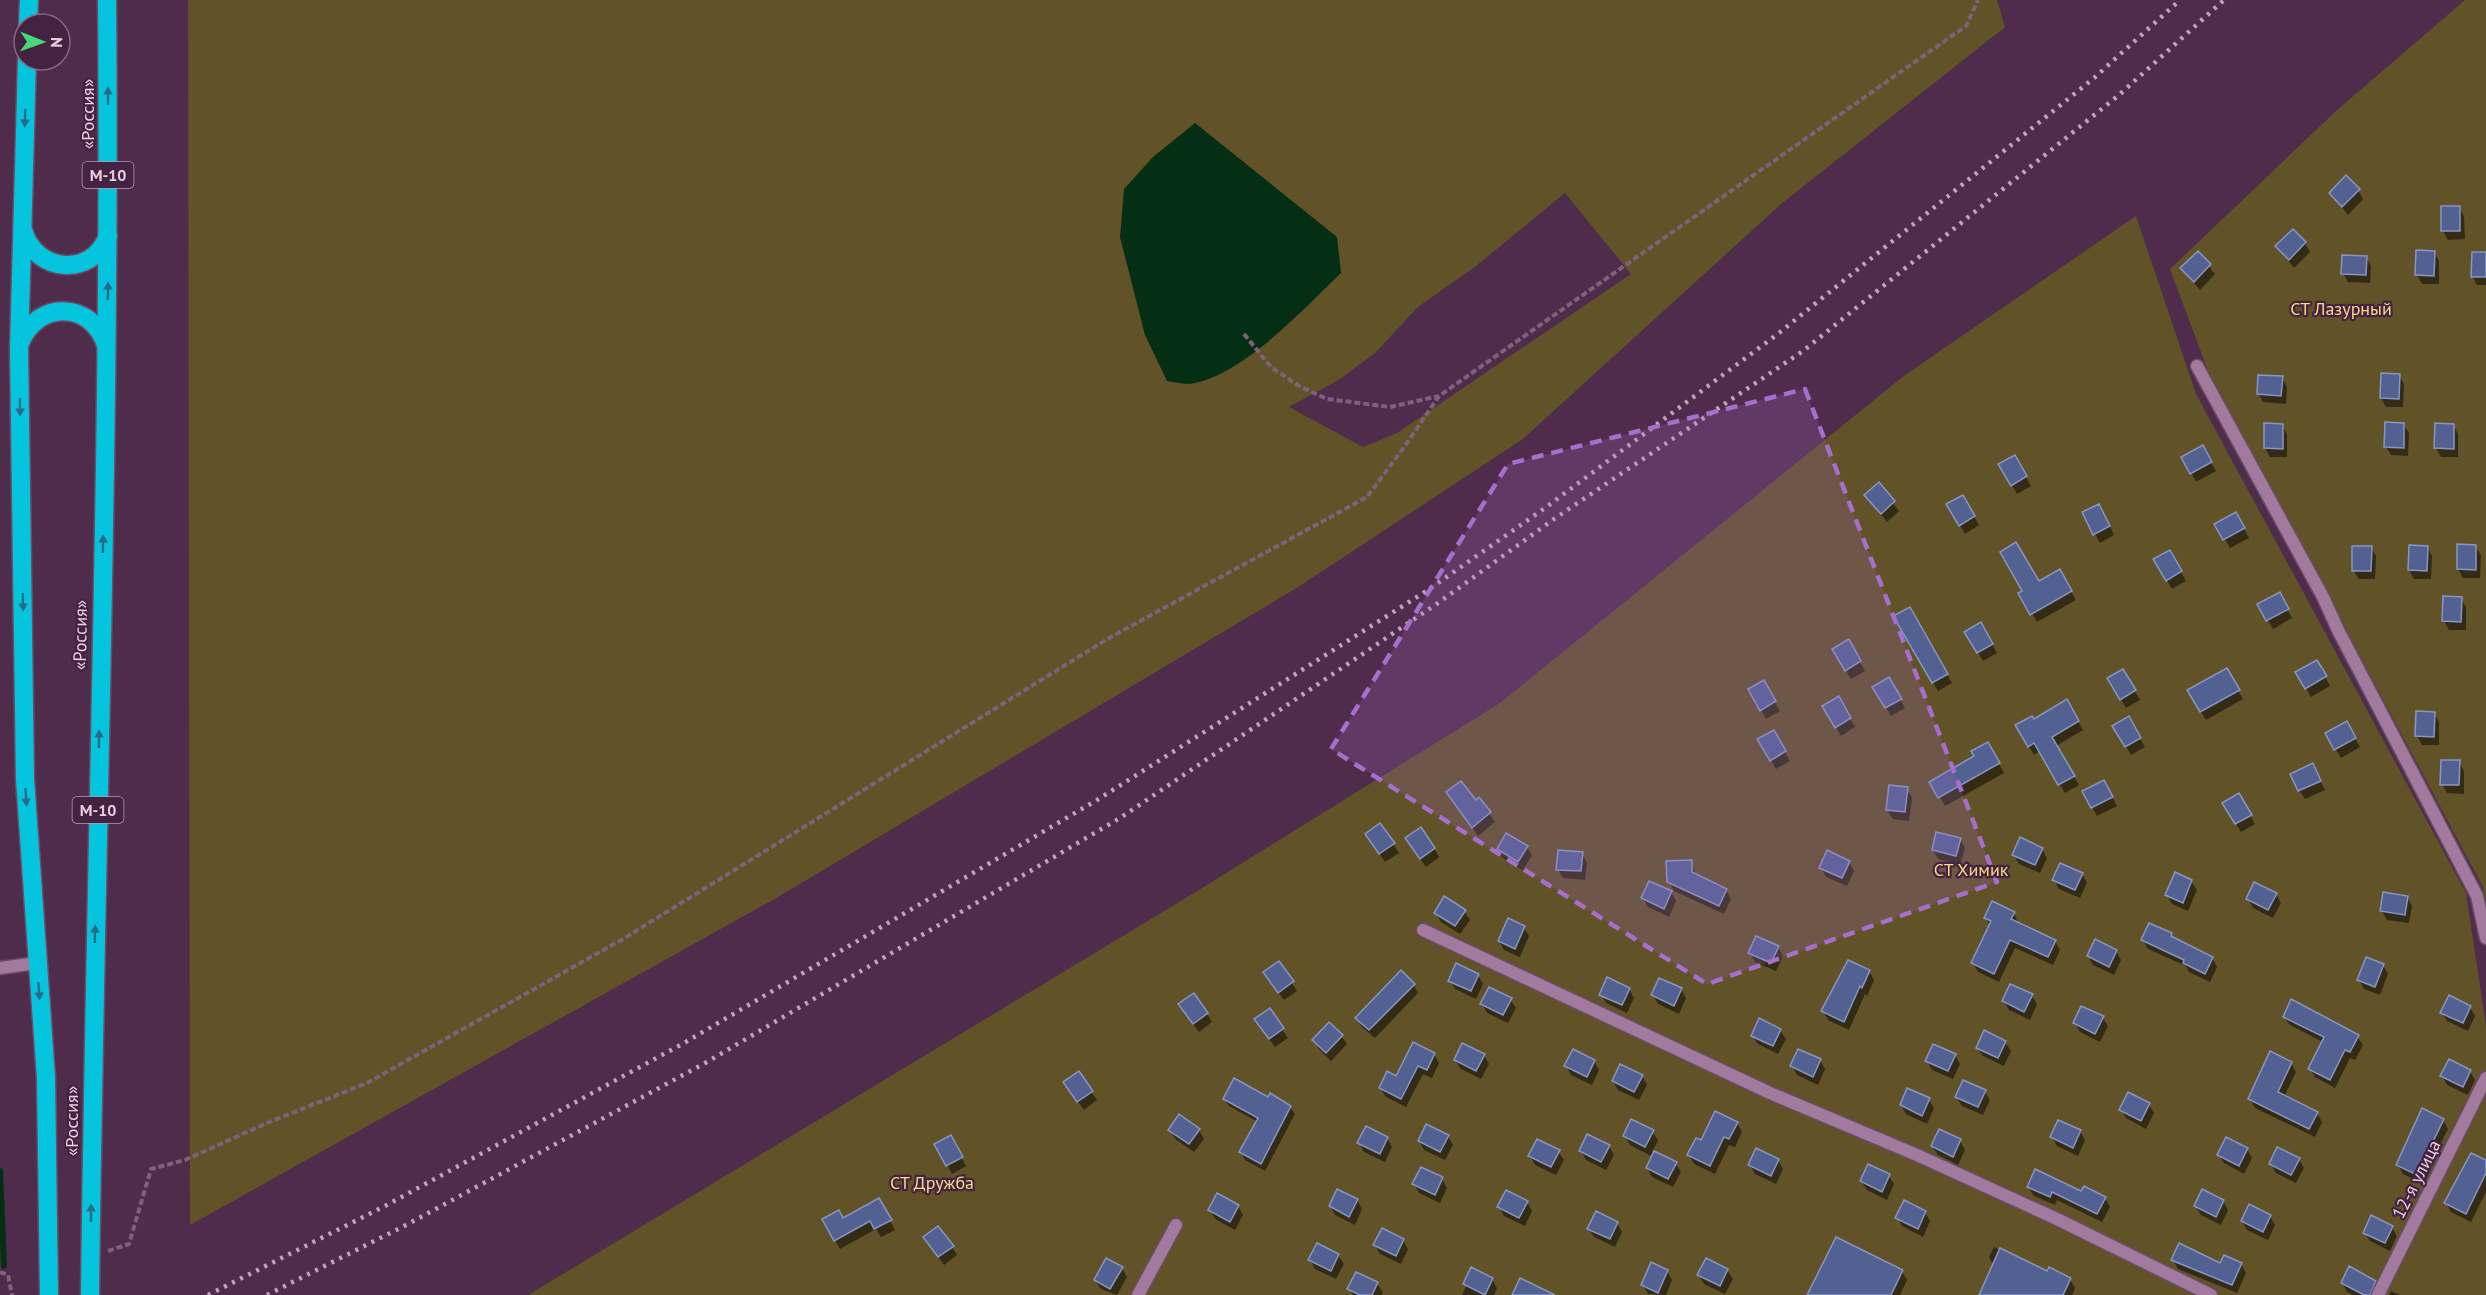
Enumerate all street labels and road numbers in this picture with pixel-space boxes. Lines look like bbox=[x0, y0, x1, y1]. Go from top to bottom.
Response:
street label: «Россия» bbox=[76, 79, 99, 149]
road number: М-10 bbox=[82, 162, 134, 188]
street label: «Россия» bbox=[68, 600, 92, 670]
road number: М-10 bbox=[72, 797, 124, 823]
street label: «Россия» bbox=[60, 1086, 83, 1156]
street label: 12-я улица bbox=[2386, 1136, 2446, 1222]

